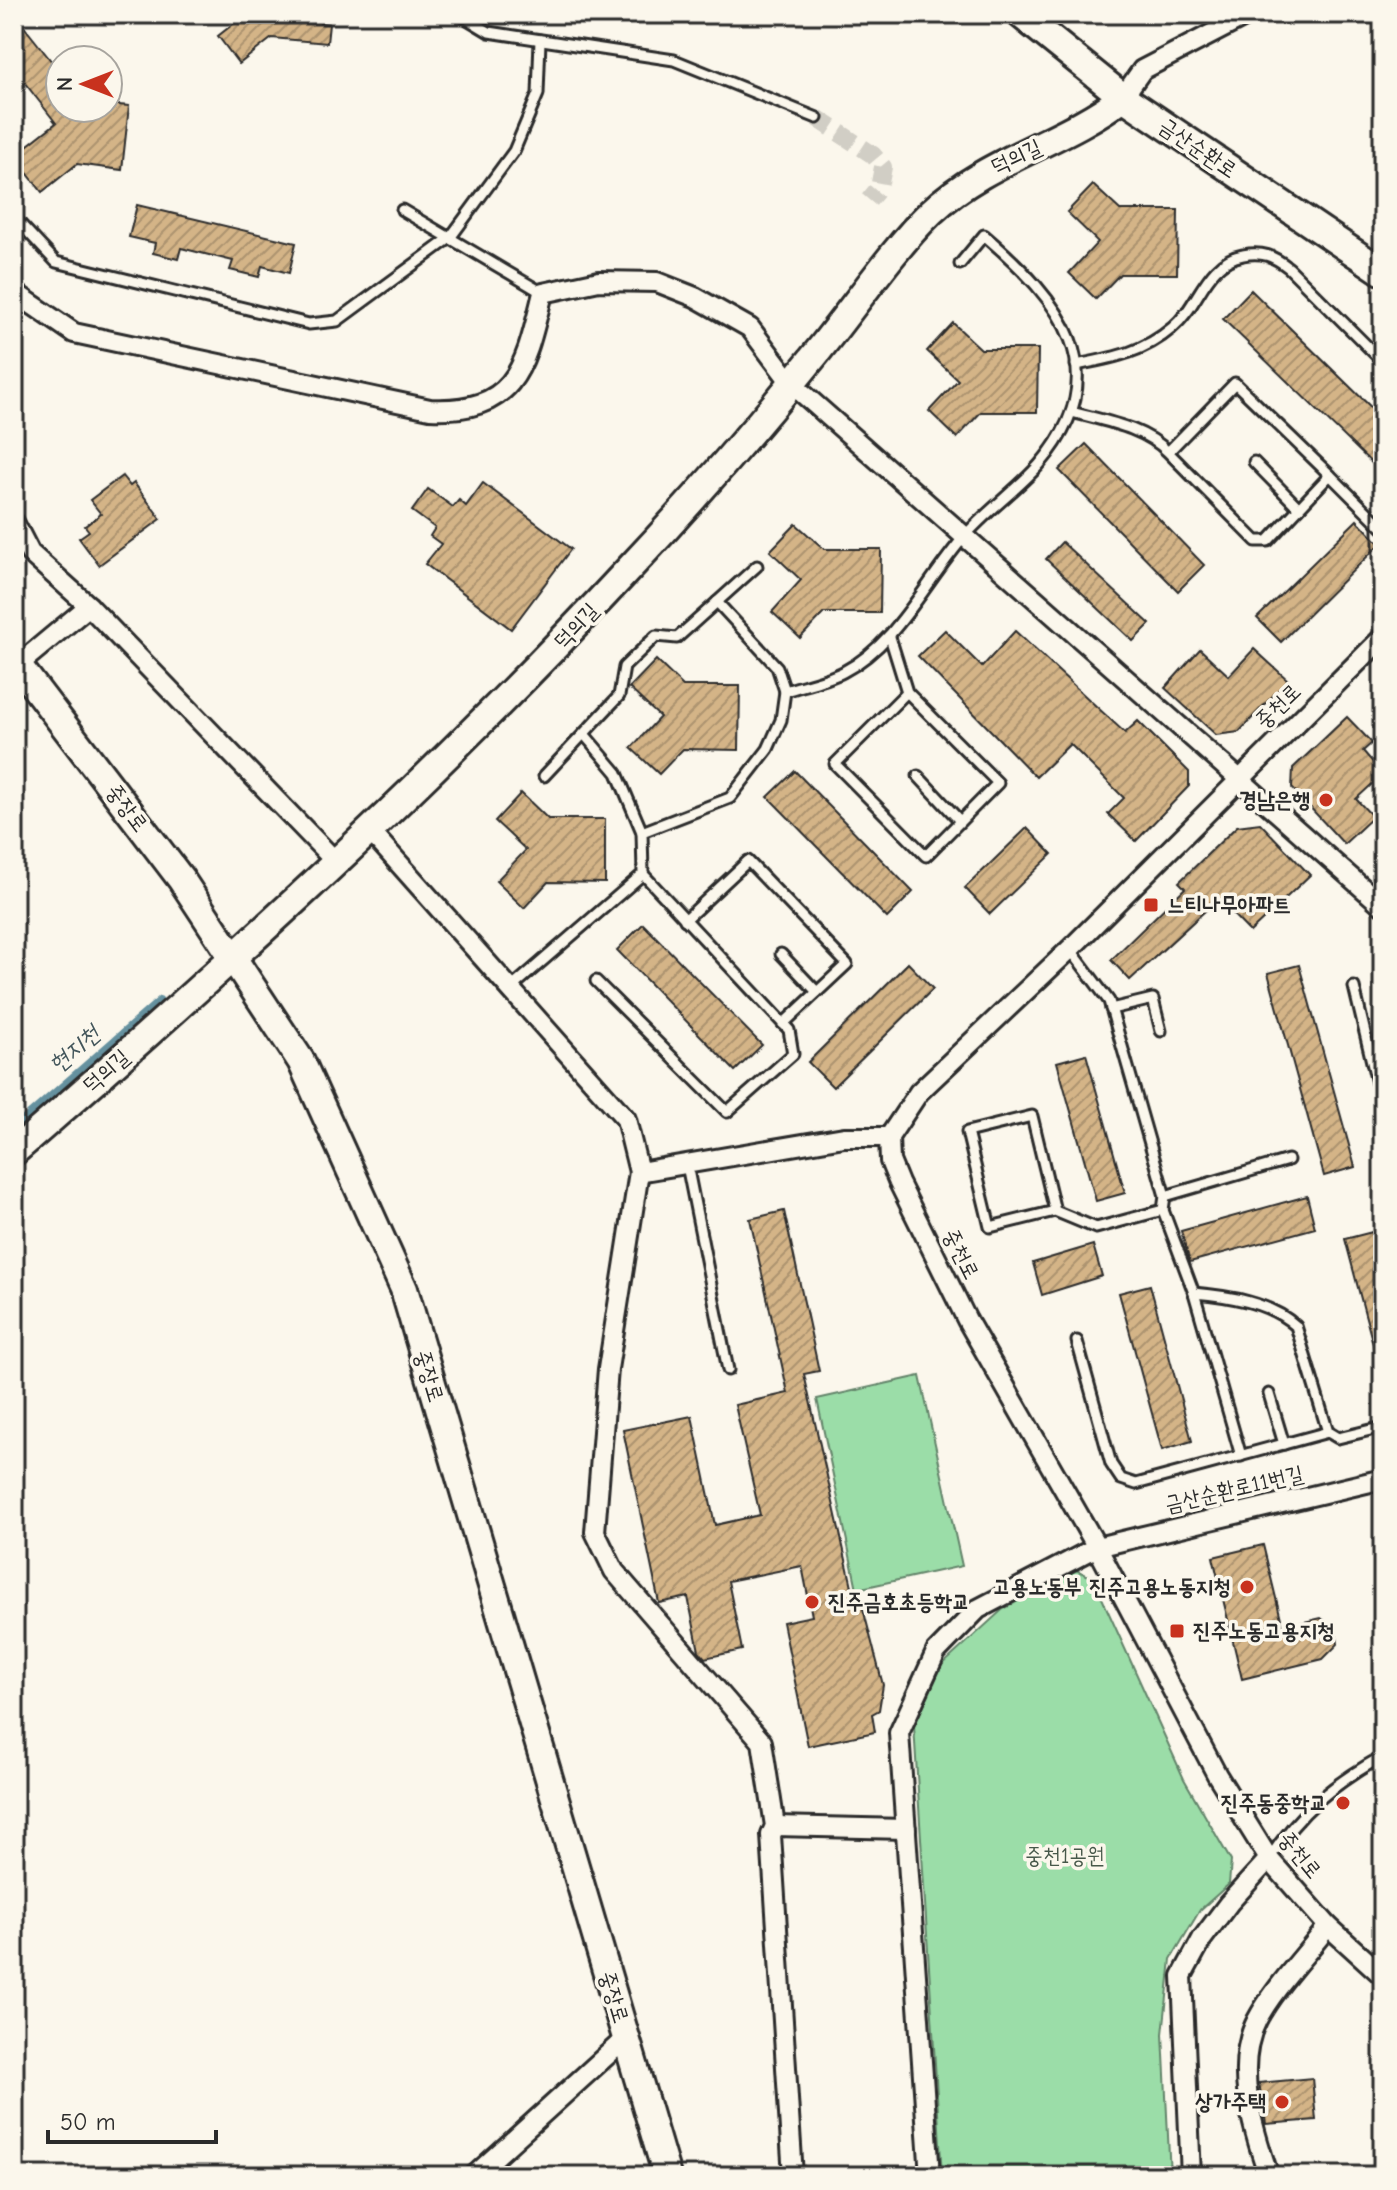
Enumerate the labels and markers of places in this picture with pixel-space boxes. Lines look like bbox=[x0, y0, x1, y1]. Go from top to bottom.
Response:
place label: 경남은행 bbox=[1239, 787, 1310, 813]
marker: 경남은행 bbox=[1317, 791, 1335, 809]
place label: 느티나무아파트 bbox=[1167, 892, 1291, 918]
marker: 느티나무아파트 bbox=[1142, 896, 1160, 914]
place label: 고용노동부 진주고용노동지청 bbox=[993, 1574, 1231, 1600]
marker: 고용노동부 진주고용노동지청 bbox=[1238, 1578, 1256, 1596]
place label: 진주금호초등학교 bbox=[828, 1589, 970, 1615]
marker: 진주금호초등학교 bbox=[803, 1593, 821, 1611]
place label: 진주노동고용지청 bbox=[1193, 1618, 1335, 1644]
marker: 진주노동고용지청 bbox=[1168, 1622, 1186, 1640]
place label: 진주동중학교 bbox=[1221, 1790, 1327, 1816]
marker: 진주동중학교 bbox=[1334, 1794, 1352, 1812]
place label: 상가주택 bbox=[1194, 2089, 1266, 2115]
marker: 상가주택 bbox=[1273, 2093, 1291, 2111]

